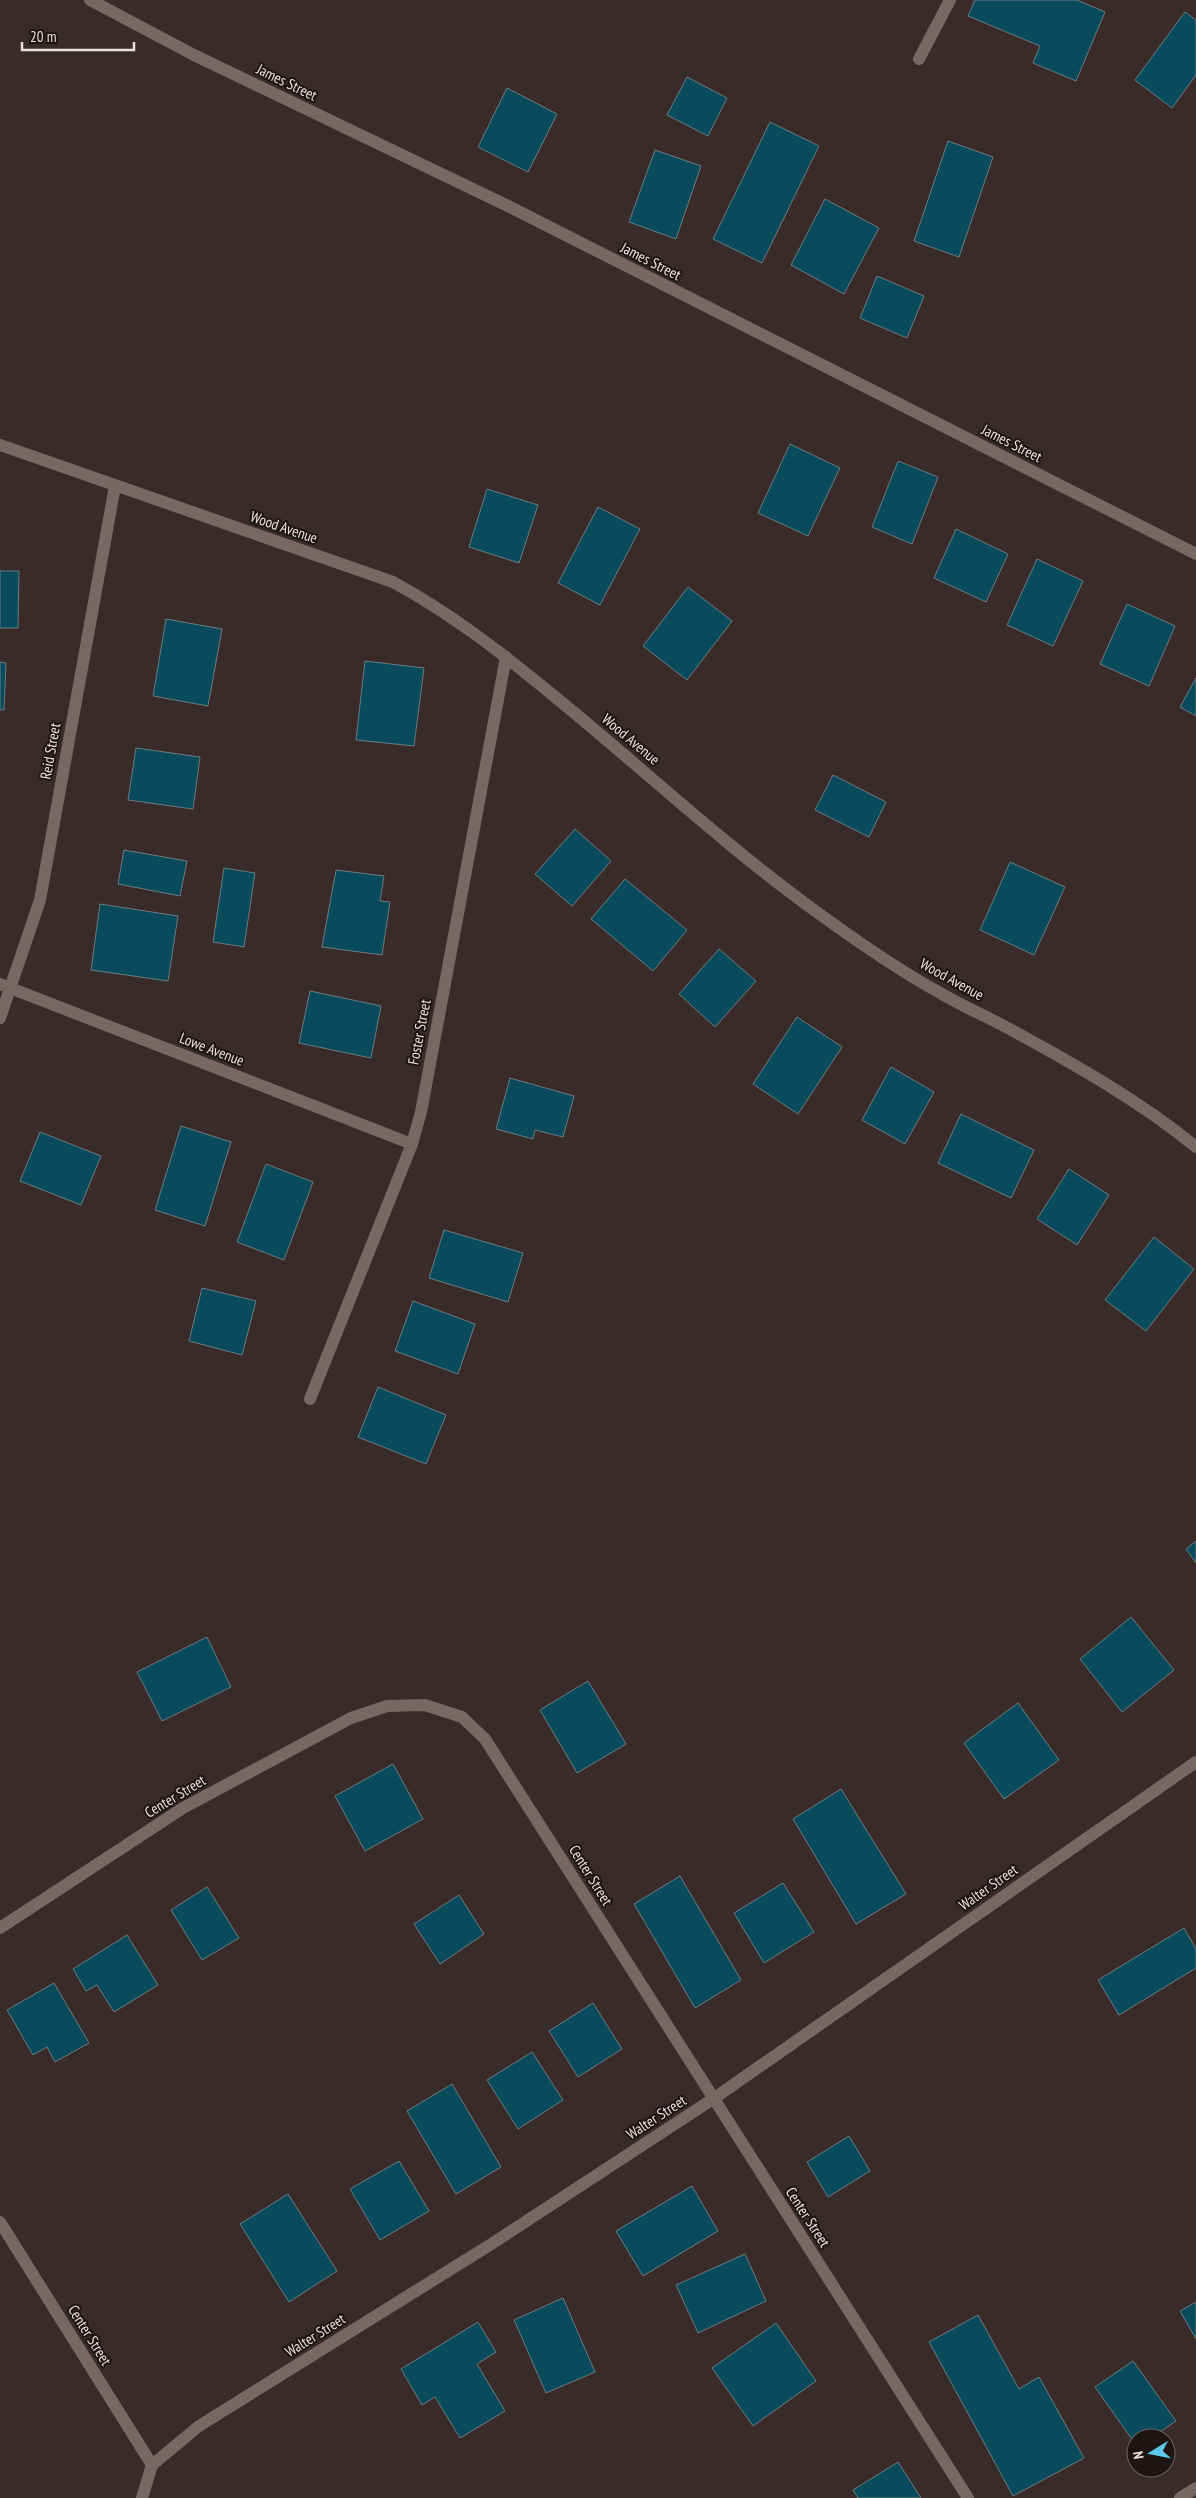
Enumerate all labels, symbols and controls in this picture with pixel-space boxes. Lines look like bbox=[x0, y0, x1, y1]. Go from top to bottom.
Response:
scale bar bbox=[22, 20, 135, 52]
text: 20 m bbox=[30, 27, 56, 46]
street label: James Street bbox=[253, 59, 320, 105]
street label: James Street bbox=[617, 237, 684, 284]
street label: James Street bbox=[978, 419, 1045, 466]
street label: Wood Avenue bbox=[248, 507, 320, 547]
street label: Wood Avenue bbox=[598, 709, 664, 769]
street label: Reid Street bbox=[36, 721, 64, 781]
street label: Wood Avenue bbox=[917, 954, 987, 1004]
street label: Foster Street bbox=[403, 998, 435, 1066]
street label: Lowe Avenue bbox=[177, 1028, 247, 1070]
street label: Center Street bbox=[141, 1770, 209, 1822]
street label: Center Street bbox=[565, 1841, 617, 1909]
street label: Walter Street bbox=[955, 1860, 1021, 1914]
street label: Walter Street bbox=[622, 2091, 690, 2143]
street label: Center Street bbox=[782, 2183, 834, 2251]
street label: Center Street bbox=[64, 2301, 116, 2369]
street label: Walter Street bbox=[281, 2309, 349, 2361]
north arrow bbox=[1126, 2428, 1176, 2478]
text: N bbox=[1129, 2450, 1148, 2461]

